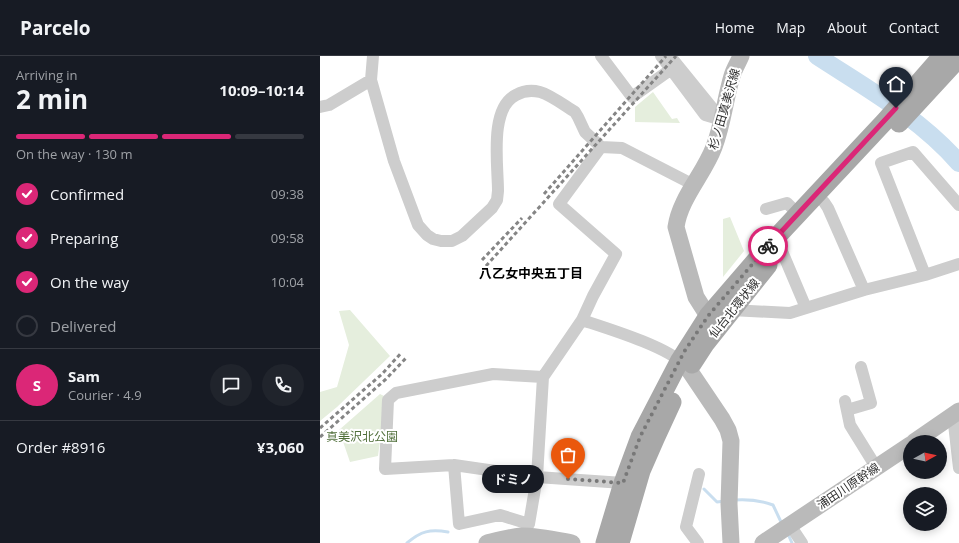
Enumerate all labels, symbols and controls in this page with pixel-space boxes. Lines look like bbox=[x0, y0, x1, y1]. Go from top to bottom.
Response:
text: Parcelo bbox=[20, 15, 91, 41]
text: Home bbox=[715, 18, 754, 37]
text: Map bbox=[776, 18, 805, 37]
text: About bbox=[827, 18, 867, 37]
text: Contact bbox=[889, 18, 939, 37]
text: Arriving in bbox=[16, 66, 78, 84]
street label: 杉ノ田真美沢線 bbox=[704, 66, 744, 152]
pin bbox=[879, 67, 913, 108]
icon: home bbox=[885, 73, 907, 95]
text: 10:09–10:14 bbox=[219, 80, 304, 100]
text: 2 min bbox=[16, 81, 88, 117]
text: On the way · 130 m bbox=[16, 145, 132, 163]
icon: check bbox=[16, 183, 38, 205]
text: Confirmed bbox=[50, 184, 124, 204]
text: 09:38 bbox=[271, 185, 304, 203]
courier bbox=[748, 226, 788, 266]
icon: check bbox=[16, 227, 38, 249]
text: Preparing bbox=[50, 228, 118, 248]
text: 09:58 bbox=[271, 229, 304, 247]
icon: bike bbox=[757, 235, 779, 257]
district label: 八乙女中央五丁目 bbox=[479, 264, 583, 282]
icon: check bbox=[16, 271, 38, 293]
text: On the way bbox=[50, 272, 129, 292]
text: 10:04 bbox=[271, 273, 304, 291]
street label: 仙台北環状線 bbox=[705, 275, 763, 341]
text: Delivered bbox=[50, 316, 117, 336]
button: chat bbox=[210, 364, 252, 406]
button: phone bbox=[262, 364, 304, 406]
text: Sam bbox=[68, 366, 100, 386]
text: S bbox=[33, 375, 41, 395]
text: Courier · 4.9 bbox=[68, 386, 142, 404]
park label: 真美沢北公園 bbox=[326, 428, 398, 445]
north arrow bbox=[903, 435, 947, 479]
map controls bbox=[903, 435, 947, 531]
text: Order #8916 bbox=[16, 437, 105, 457]
text: ¥3,060 bbox=[257, 437, 304, 457]
pin bbox=[551, 438, 585, 479]
icon: bag bbox=[557, 444, 579, 466]
street label: 浦田川原幹線 bbox=[813, 459, 883, 513]
callout: ドミノ bbox=[482, 465, 544, 493]
text: ドミノ bbox=[493, 470, 533, 488]
button: layers bbox=[903, 487, 947, 531]

